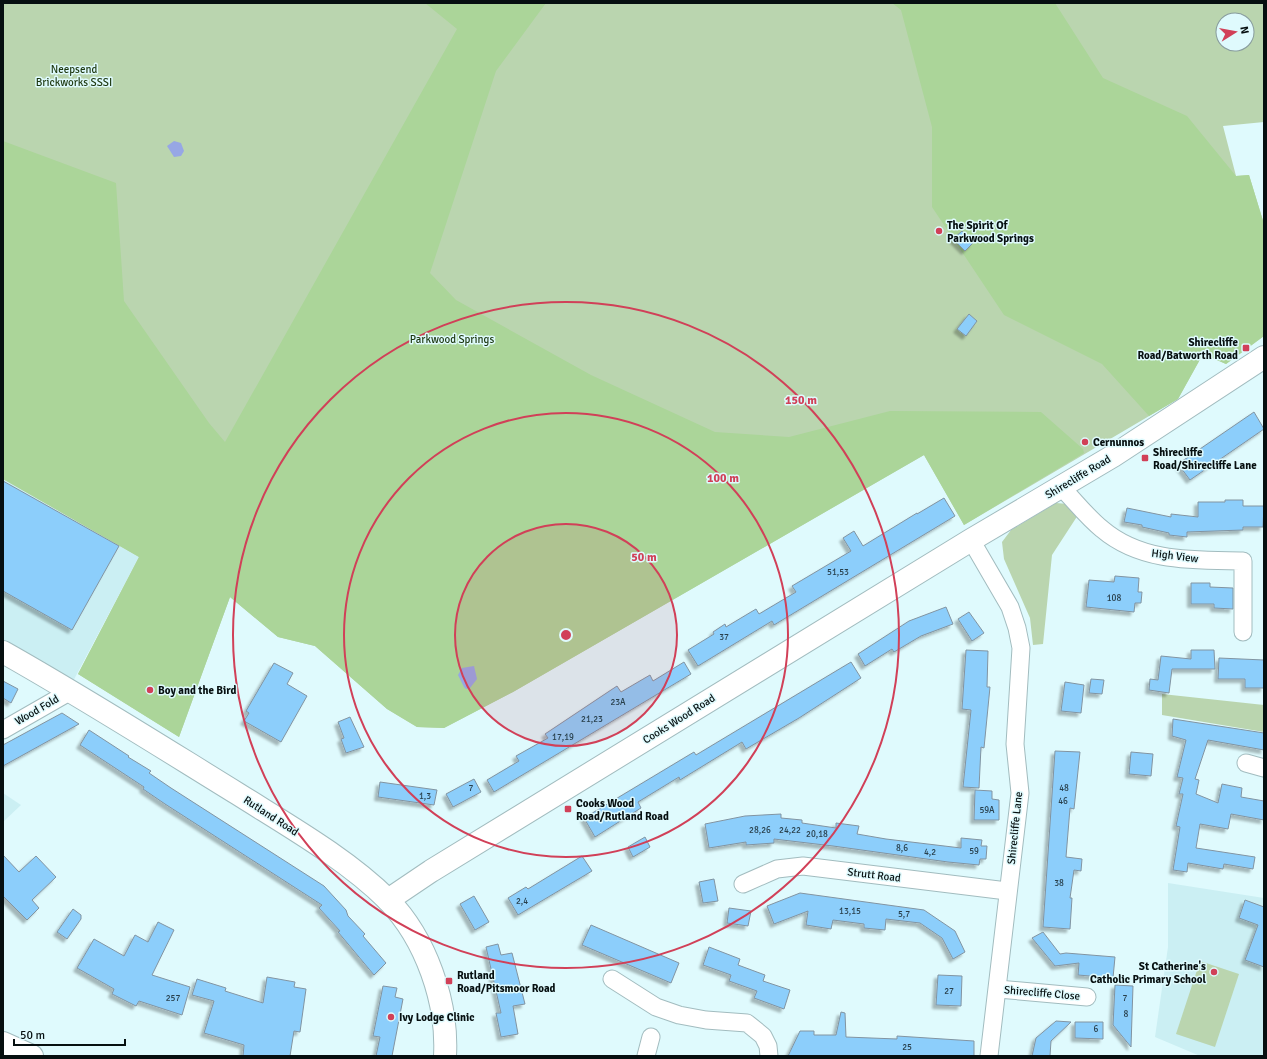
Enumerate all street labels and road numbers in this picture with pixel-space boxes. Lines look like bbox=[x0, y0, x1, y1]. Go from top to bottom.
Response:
street label: Shirecliffe Road bbox=[1043, 452, 1113, 502]
street label: High View bbox=[1151, 547, 1199, 565]
street label: Cooks Wood Road bbox=[640, 691, 718, 746]
street label: Wood Fold bbox=[13, 692, 62, 728]
street label: Shirecliffe Lane bbox=[1005, 791, 1025, 865]
street label: Rutland Road bbox=[241, 793, 301, 839]
street label: Strutt Road bbox=[847, 865, 902, 885]
street label: Shirecliffe Close bbox=[1003, 983, 1081, 1003]

